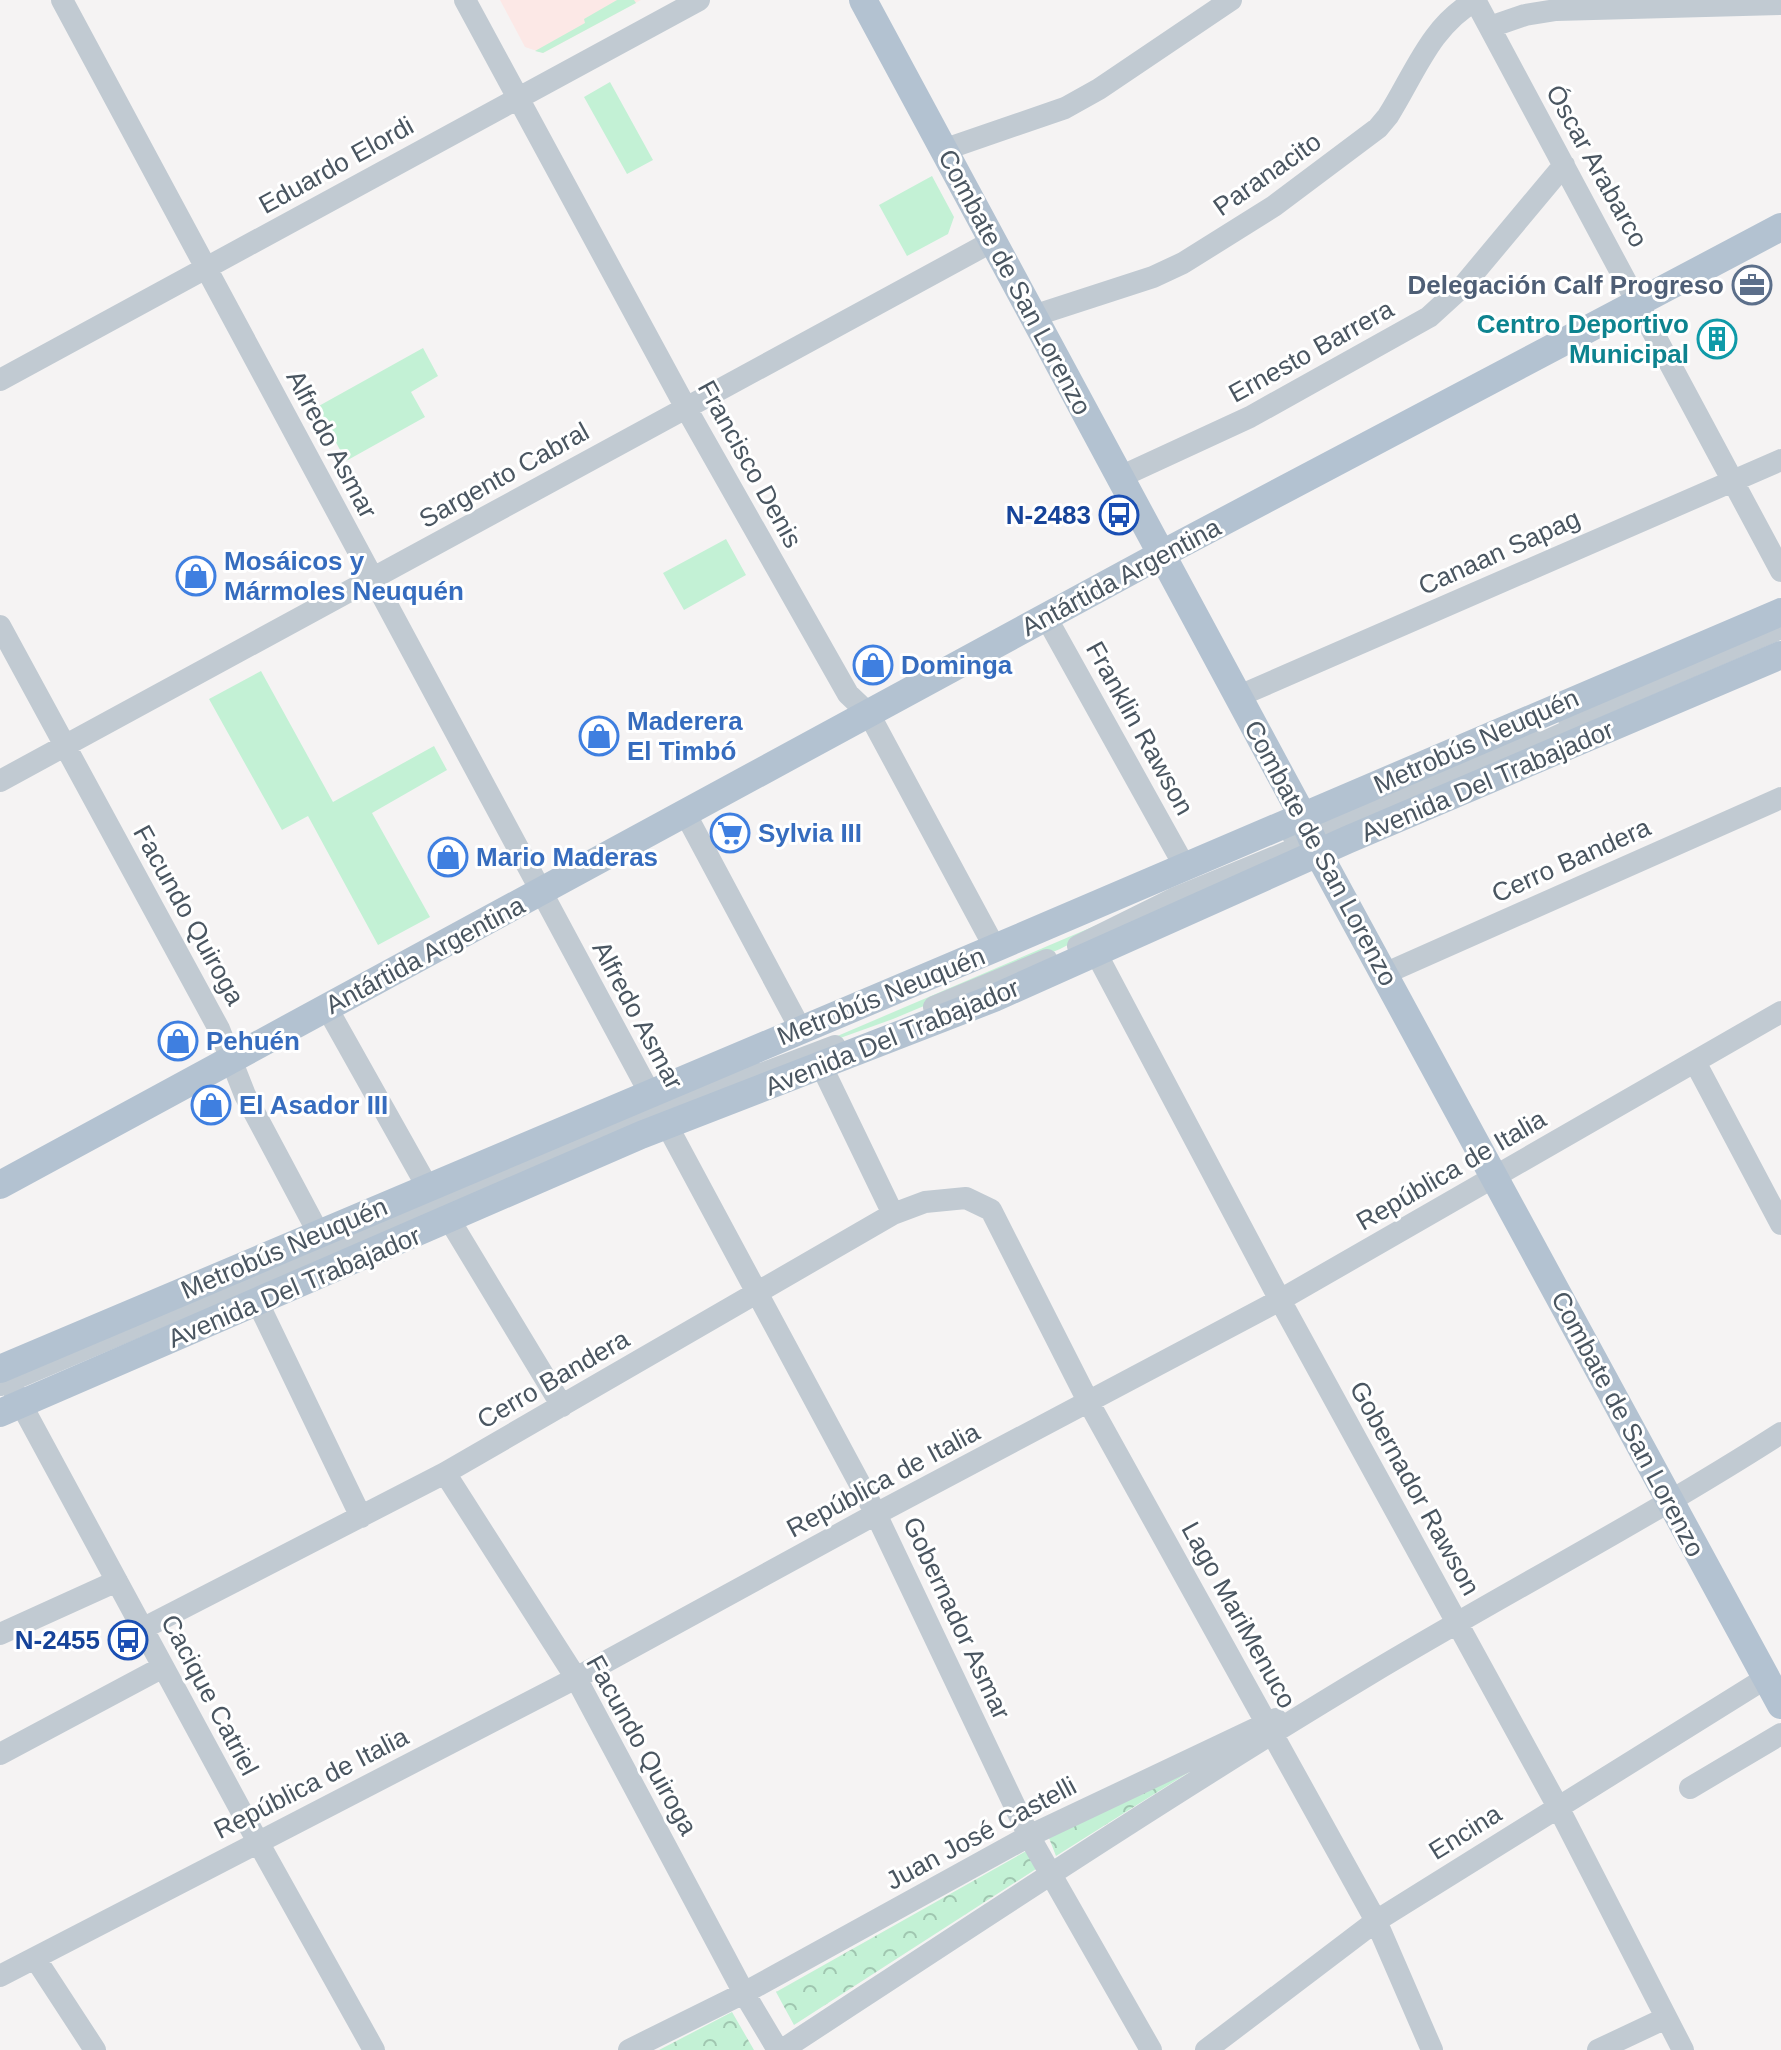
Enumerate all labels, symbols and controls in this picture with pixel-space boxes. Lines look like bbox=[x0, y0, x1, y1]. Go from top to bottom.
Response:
street label: Óscar Arabarco bbox=[1540, 80, 1654, 252]
street label: Eduardo Elordi bbox=[254, 110, 418, 220]
street label: Paranacito bbox=[1207, 126, 1327, 222]
street label: Combate de San Lorenzo bbox=[932, 144, 1098, 420]
office icon: Delegación Calf Progreso bbox=[1731, 264, 1773, 306]
place label: Delegación Calf Progreso bbox=[1408, 270, 1724, 300]
street label: Ernesto Barrera bbox=[1223, 293, 1399, 409]
place label: Centro Deportivo Municipal bbox=[1477, 309, 1689, 369]
building icon: Centro Deportivo Municipal bbox=[1696, 318, 1738, 360]
street label: Alfredo Asmar bbox=[280, 365, 384, 523]
street label: Francisco Denis bbox=[692, 375, 808, 553]
street label: Sargento Cabral bbox=[414, 416, 594, 534]
bus stop icon: N-2483 bbox=[1098, 494, 1140, 536]
place label: N-2483 bbox=[1006, 500, 1091, 530]
street label: Canaan Sapag bbox=[1414, 503, 1584, 601]
street label: Antártida Argentina bbox=[1016, 512, 1226, 642]
place label: Mosáicos y Mármoles Neuquén bbox=[224, 546, 464, 606]
shop icon: Mosáicos y Mármoles Neuquén bbox=[175, 555, 217, 597]
street label: Franklin Rawson bbox=[1080, 636, 1200, 820]
shop icon: Dominga bbox=[852, 644, 894, 686]
place label: Dominga bbox=[901, 650, 1013, 680]
street label: Metrobús Neuquén bbox=[1369, 682, 1583, 800]
place label: Maderera El Timbó bbox=[627, 706, 743, 766]
street label: Avenida Del Trabajador bbox=[1356, 714, 1618, 848]
shop icon: Maderera El Timbó bbox=[578, 715, 620, 757]
street label: Combate de San Lorenzo bbox=[1238, 715, 1404, 991]
street label: Cerro Bandera bbox=[1487, 811, 1655, 908]
supermarket icon: Sylvia III bbox=[709, 812, 751, 854]
place label: Sylvia III bbox=[758, 818, 862, 848]
street label: Facundo Quiroga bbox=[127, 820, 251, 1011]
shop icon: Mario Maderas bbox=[427, 836, 469, 878]
place label: Mario Maderas bbox=[476, 842, 658, 872]
street label: Antártida Argentina bbox=[320, 890, 530, 1020]
street label: Alfredo Asmar bbox=[586, 936, 690, 1094]
street label: Metrobús Neuquén bbox=[773, 941, 989, 1051]
street label: Avenida Del Trabajador bbox=[761, 972, 1024, 1102]
shop icon: Pehuén bbox=[157, 1020, 199, 1062]
place label: Pehuén bbox=[206, 1026, 300, 1056]
shop icon: El Asador III bbox=[190, 1084, 232, 1126]
place label: El Asador III bbox=[239, 1090, 388, 1120]
street label: República de Italia bbox=[1351, 1103, 1552, 1236]
street label: Metrobús Neuquén bbox=[176, 1191, 392, 1305]
street label: Avenida Del Trabajador bbox=[163, 1220, 425, 1354]
street label: Combate de San Lorenzo bbox=[1545, 1286, 1711, 1562]
street label: Cerro Bandera bbox=[472, 1323, 635, 1435]
street label: Gobernador Rawson bbox=[1344, 1376, 1486, 1600]
street label: República de Italia bbox=[782, 1416, 985, 1543]
street label: Gobernador Asmar bbox=[897, 1512, 1017, 1724]
street label: Lago MariMenuco bbox=[1175, 1517, 1303, 1713]
street label: Cacique Catriel bbox=[155, 1609, 265, 1781]
bus stop icon: N-2455 bbox=[107, 1619, 149, 1661]
place label: N-2455 bbox=[15, 1625, 100, 1655]
street label: Facundo Quiroga bbox=[580, 1650, 704, 1841]
street label: República de Italia bbox=[209, 1721, 414, 1845]
street label: Juan José Castelli bbox=[881, 1770, 1081, 1896]
street label: Encina bbox=[1423, 1798, 1507, 1866]

